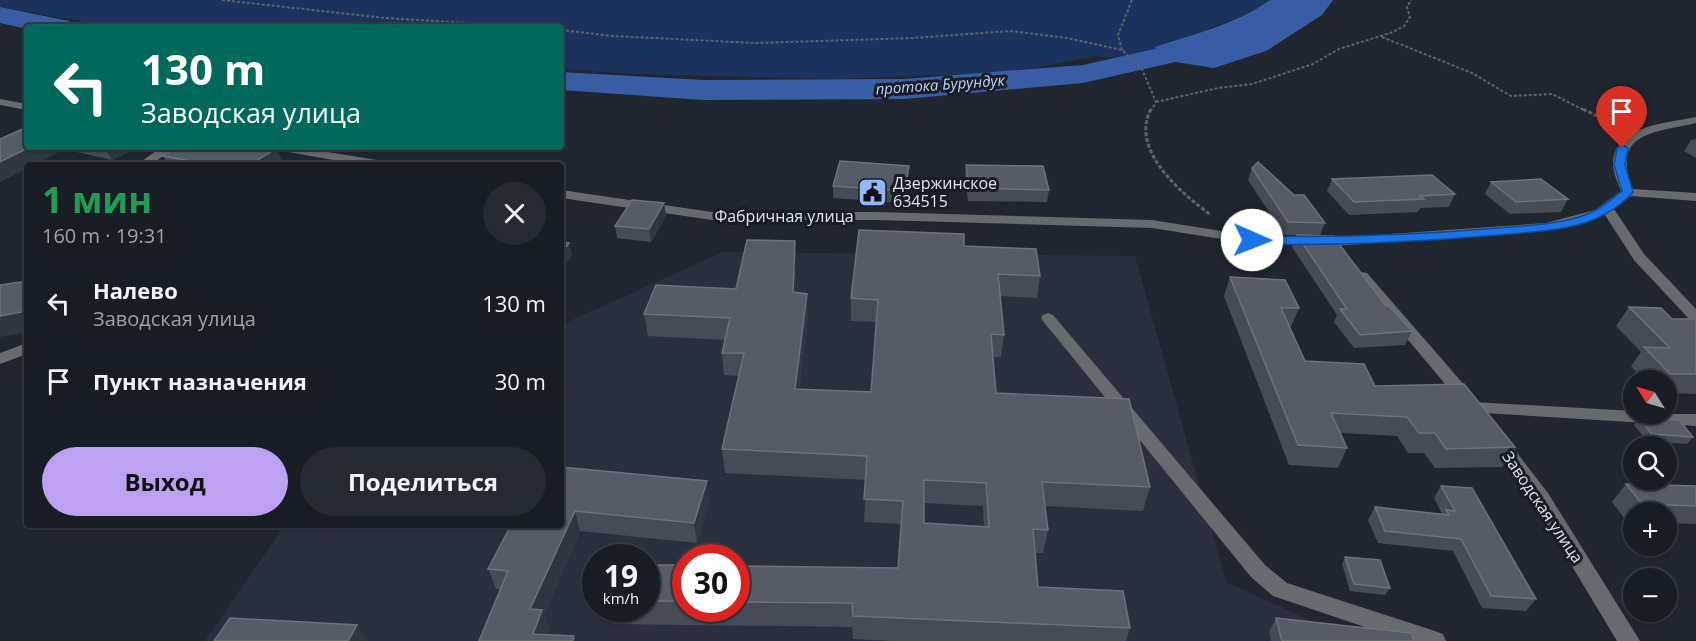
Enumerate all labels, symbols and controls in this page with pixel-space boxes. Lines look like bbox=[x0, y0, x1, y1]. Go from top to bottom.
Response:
text: 130 m bbox=[141, 40, 265, 97]
icon: left bbox=[42, 48, 120, 126]
water label: протока Бурундук bbox=[875, 69, 1006, 98]
pin bbox=[1596, 86, 1647, 148]
text: Заводская улица bbox=[141, 94, 361, 131]
icon: arrive bbox=[1605, 95, 1638, 128]
place label: Дзержинское 634515 bbox=[893, 172, 997, 212]
text: 1 мин bbox=[42, 175, 152, 224]
public building icon: Дзержинское 634515 bbox=[856, 176, 888, 208]
button: close bbox=[483, 182, 546, 245]
street label: Фабричная улица bbox=[714, 205, 854, 227]
position arrow bbox=[1220, 208, 1284, 272]
text: 160 m · 19:31 bbox=[42, 222, 167, 249]
text: Налево bbox=[93, 275, 178, 305]
icon: left bbox=[42, 287, 75, 320]
text: 130 m bbox=[482, 288, 546, 318]
text: Заводская улица bbox=[93, 305, 256, 332]
icon: arrive bbox=[42, 365, 75, 398]
text: Пункт назначения bbox=[93, 366, 307, 396]
text: 30 m bbox=[495, 366, 546, 396]
north arrow bbox=[1623, 370, 1677, 424]
map controls bbox=[1623, 370, 1677, 622]
button: search bbox=[1623, 436, 1677, 490]
button: Выход bbox=[42, 447, 288, 516]
button: Поделиться bbox=[300, 447, 546, 516]
street label: Заводская улица bbox=[1497, 447, 1589, 567]
button: + bbox=[1623, 502, 1677, 556]
speed limit sign: 30 bbox=[672, 544, 750, 622]
text: 19 bbox=[604, 555, 638, 596]
button: − bbox=[1623, 568, 1677, 622]
text: km/h bbox=[603, 588, 639, 608]

